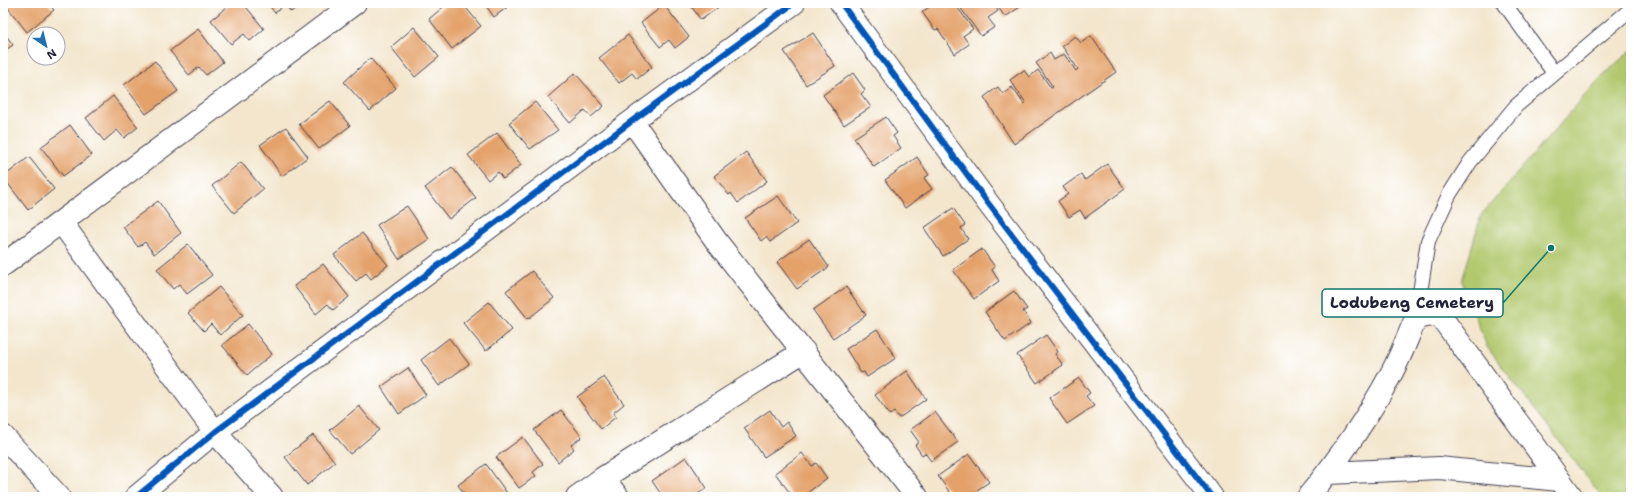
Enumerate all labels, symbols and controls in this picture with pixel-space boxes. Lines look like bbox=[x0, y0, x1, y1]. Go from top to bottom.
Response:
north arrow bbox=[26, 26, 66, 66]
text: N bbox=[43, 45, 59, 63]
callout: Lodubeng Cemetery bbox=[1322, 289, 1503, 317]
text: Lodubeng Cemetery bbox=[1330, 292, 1494, 313]

